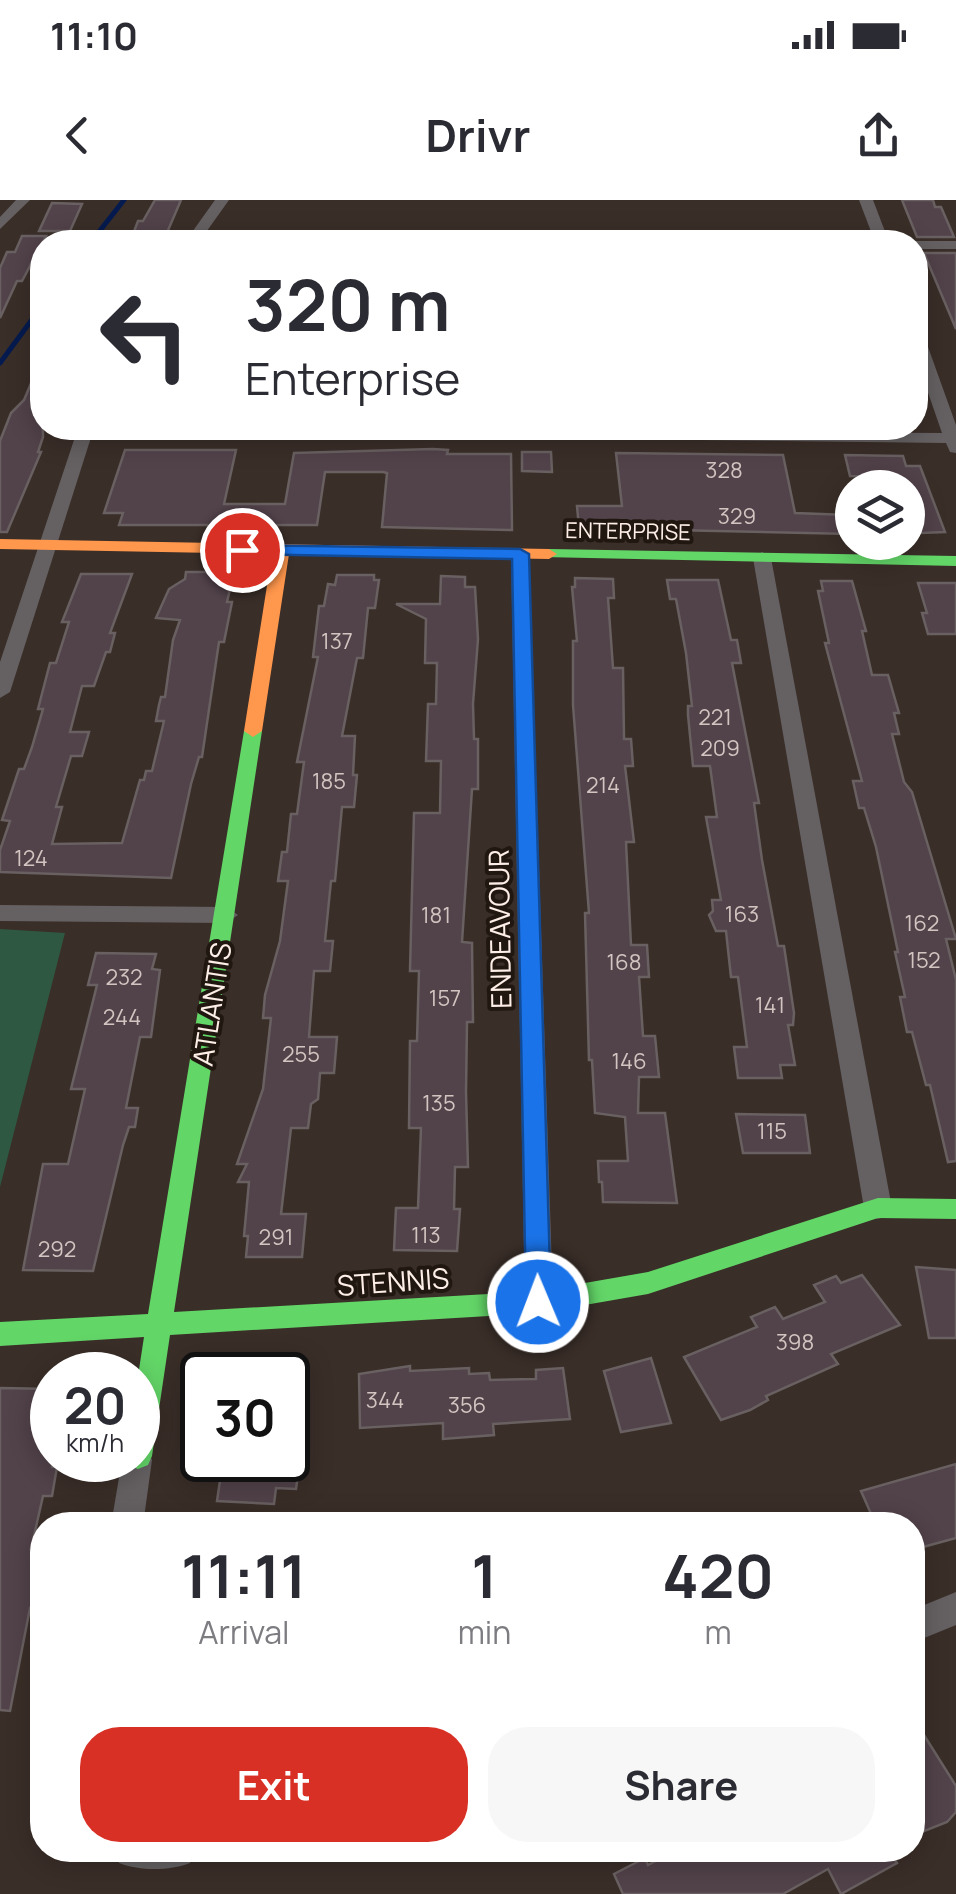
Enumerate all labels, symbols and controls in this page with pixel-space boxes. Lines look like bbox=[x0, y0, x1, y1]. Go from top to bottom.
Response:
text: 11:10 bbox=[50, 9, 138, 61]
text: Drivr bbox=[426, 104, 530, 166]
icon: back bbox=[50, 108, 105, 163]
icon: share bbox=[851, 108, 906, 163]
text: 320 m bbox=[245, 256, 450, 352]
icon: left bbox=[80, 270, 210, 400]
text: Enterprise bbox=[245, 347, 460, 409]
house number: 328 bbox=[705, 455, 743, 485]
map controls bbox=[835, 470, 925, 560]
button: layers bbox=[835, 470, 925, 560]
house number: 329 bbox=[718, 501, 756, 531]
pin bbox=[200, 508, 285, 593]
street label: ENTERPRISE bbox=[565, 515, 691, 547]
icon: arrive bbox=[215, 523, 270, 578]
house number: 137 bbox=[321, 626, 353, 656]
house number: 221 bbox=[698, 702, 732, 732]
house number: 209 bbox=[700, 733, 740, 763]
house number: 185 bbox=[312, 766, 346, 796]
house number: 214 bbox=[586, 770, 620, 800]
house number: 124 bbox=[14, 843, 48, 873]
street label: ENDEAVOUR bbox=[479, 849, 519, 1009]
house number: 163 bbox=[725, 899, 759, 929]
house number: 181 bbox=[421, 900, 451, 930]
house number: 162 bbox=[905, 908, 939, 938]
street label: ATLANTIS bbox=[182, 940, 240, 1068]
house number: 152 bbox=[907, 945, 941, 975]
house number: 168 bbox=[606, 947, 642, 977]
house number: 232 bbox=[105, 962, 143, 992]
house number: 157 bbox=[429, 983, 461, 1013]
house number: 141 bbox=[755, 990, 785, 1020]
house number: 244 bbox=[103, 1002, 141, 1032]
house number: 255 bbox=[282, 1039, 320, 1069]
house number: 146 bbox=[611, 1046, 647, 1076]
house number: 135 bbox=[422, 1088, 456, 1118]
house number: 115 bbox=[757, 1116, 787, 1146]
house number: 113 bbox=[411, 1220, 441, 1250]
house number: 291 bbox=[259, 1222, 293, 1252]
house number: 292 bbox=[38, 1234, 76, 1264]
position arrow bbox=[486, 1250, 590, 1354]
street label: STENNIS bbox=[336, 1258, 450, 1304]
house number: 398 bbox=[776, 1327, 814, 1357]
speed limit sign: 30 bbox=[180, 1352, 310, 1482]
text: 20 bbox=[64, 1371, 126, 1439]
house number: 344 bbox=[366, 1385, 404, 1415]
house number: 356 bbox=[448, 1390, 486, 1420]
text: km/h bbox=[66, 1425, 124, 1460]
text: 11:11 bbox=[181, 1534, 307, 1616]
text: 1 bbox=[471, 1534, 498, 1616]
text: 420 bbox=[662, 1534, 774, 1616]
text: Arrival bbox=[198, 1610, 290, 1654]
text: min bbox=[458, 1610, 511, 1654]
text: m bbox=[705, 1610, 732, 1654]
button: Exit bbox=[80, 1727, 468, 1842]
button: Share bbox=[488, 1727, 875, 1842]

